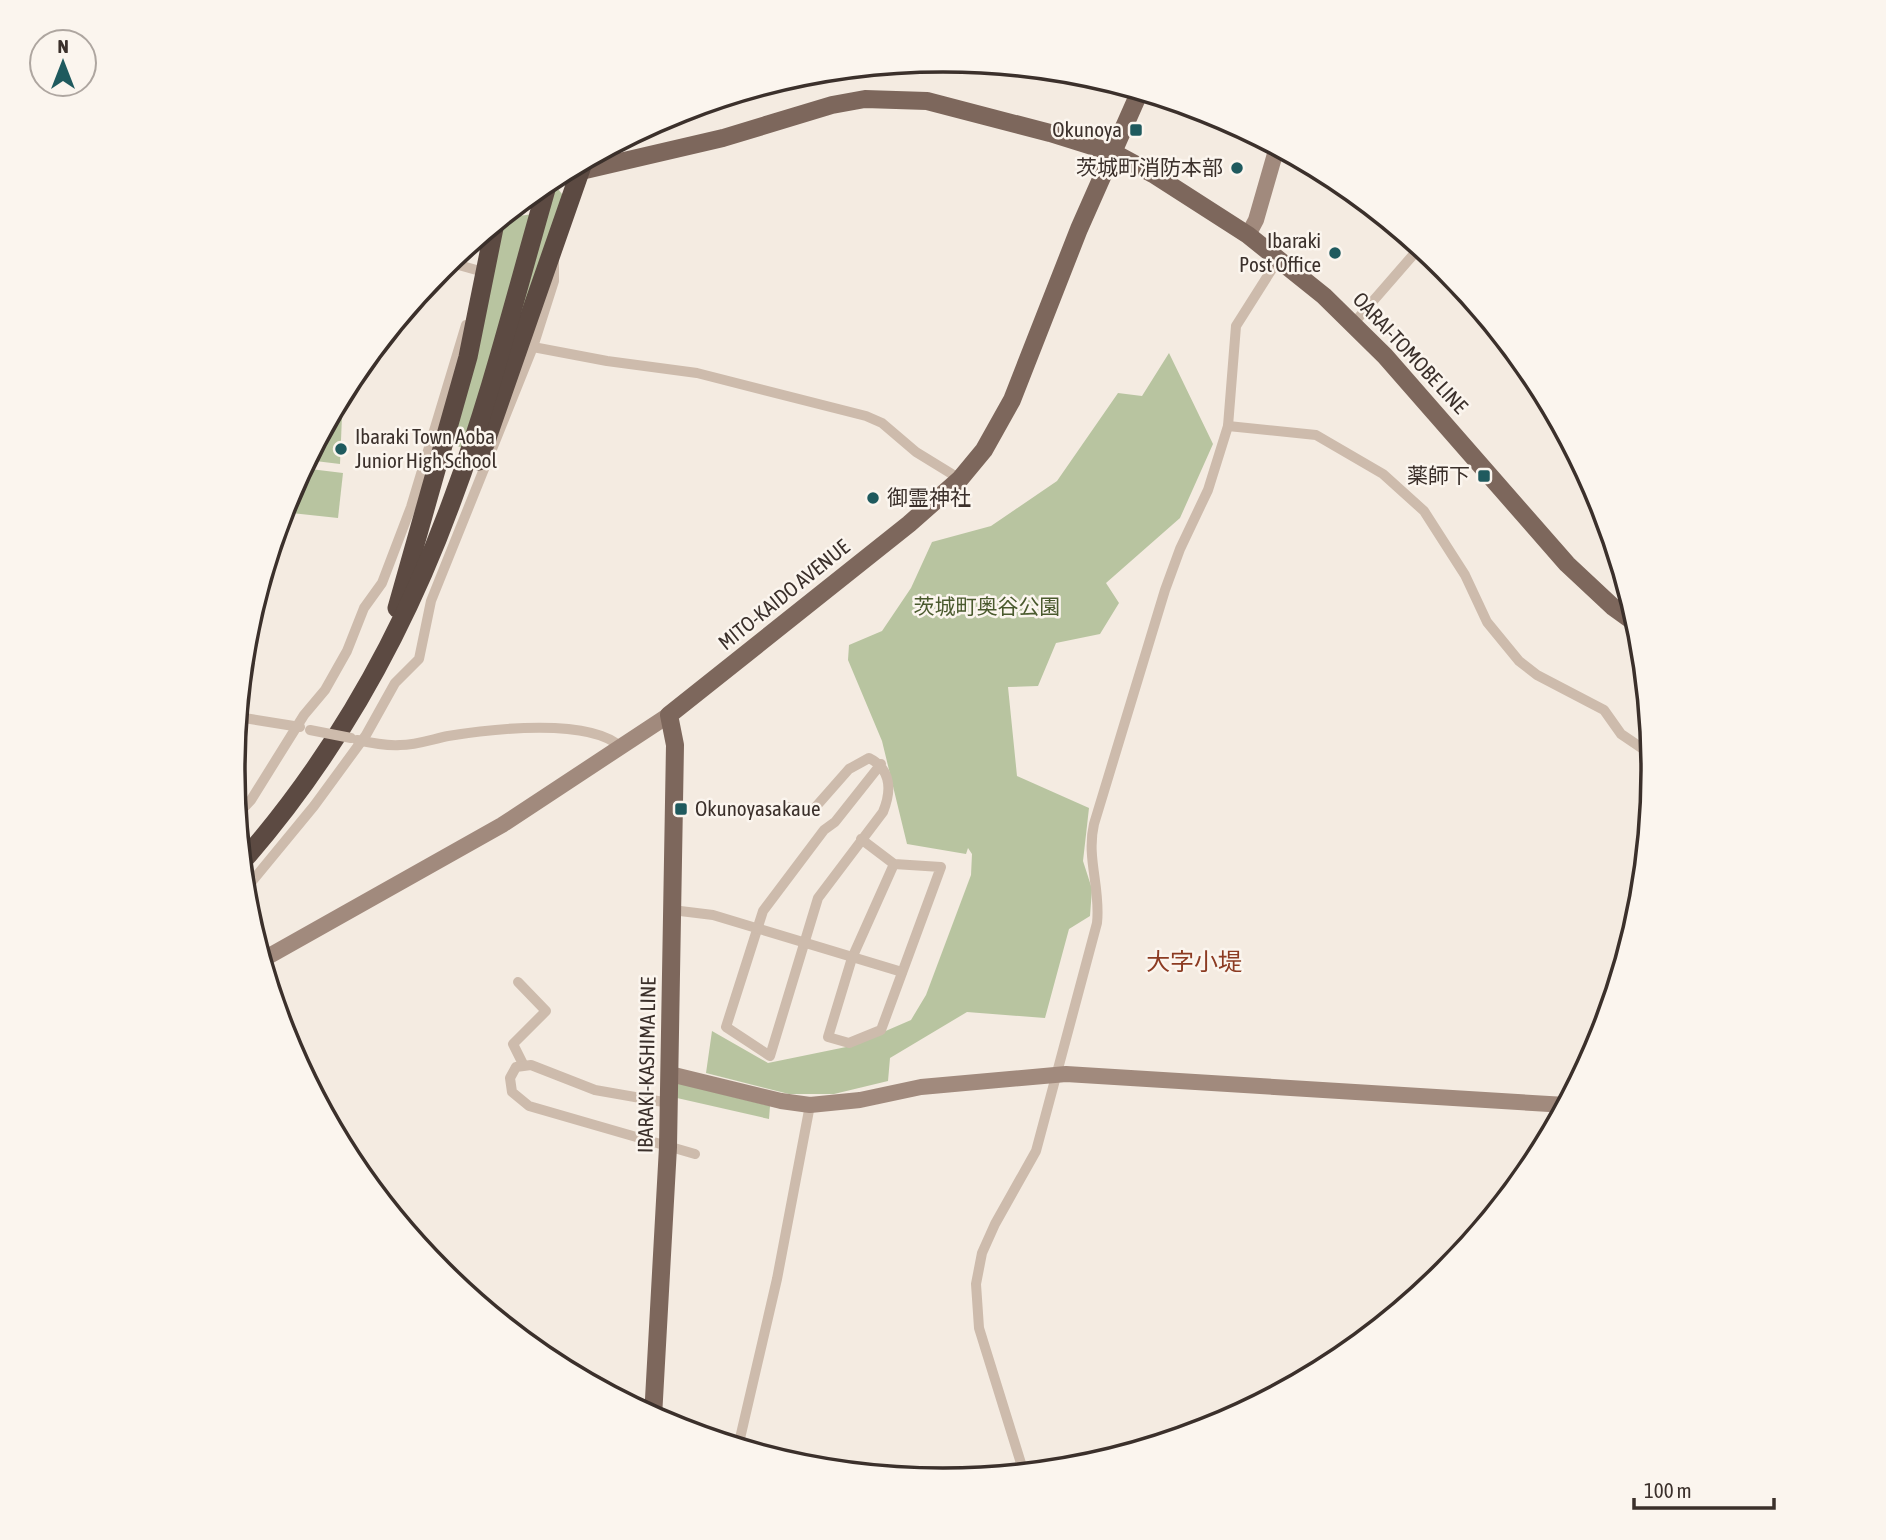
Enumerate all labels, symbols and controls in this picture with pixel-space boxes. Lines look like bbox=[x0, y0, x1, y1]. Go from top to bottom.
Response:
north arrow bbox=[28, 28, 98, 98]
text: N bbox=[57, 35, 69, 57]
place label: Okunoya bbox=[1052, 117, 1122, 141]
marker: Okunoya bbox=[1128, 122, 1144, 138]
place label: 茨城町消防本部 bbox=[1076, 155, 1223, 179]
marker: 茨城町消防本部 bbox=[1229, 160, 1245, 176]
place label: Ibaraki Post Office bbox=[1239, 228, 1321, 276]
marker: Ibaraki Post Office bbox=[1327, 245, 1343, 261]
street label: OARAI-TOMOBE LINE bbox=[1348, 287, 1473, 418]
place label: Ibaraki Town Aoba Junior High School bbox=[355, 424, 497, 472]
marker: Ibaraki Town Aoba Junior High School bbox=[333, 441, 349, 457]
place label: 薬師下 bbox=[1407, 463, 1470, 487]
marker: 薬師下 bbox=[1476, 468, 1492, 484]
place label: 御霊神社 bbox=[887, 485, 971, 509]
marker: 御霊神社 bbox=[865, 490, 881, 506]
street label: MITO-KAIDO AVENUE bbox=[713, 534, 854, 654]
park label: 茨城町奥谷公園 bbox=[914, 594, 1061, 618]
place label: Okunoyasakaue bbox=[695, 796, 821, 820]
marker: Okunoyasakaue bbox=[673, 801, 689, 817]
district label: 大字小堤 bbox=[1146, 948, 1242, 975]
street label: IBARAKI-KASHIMA LINE bbox=[632, 977, 660, 1153]
scale bar bbox=[1634, 1466, 1774, 1510]
text: 100 m bbox=[1644, 1478, 1692, 1502]

